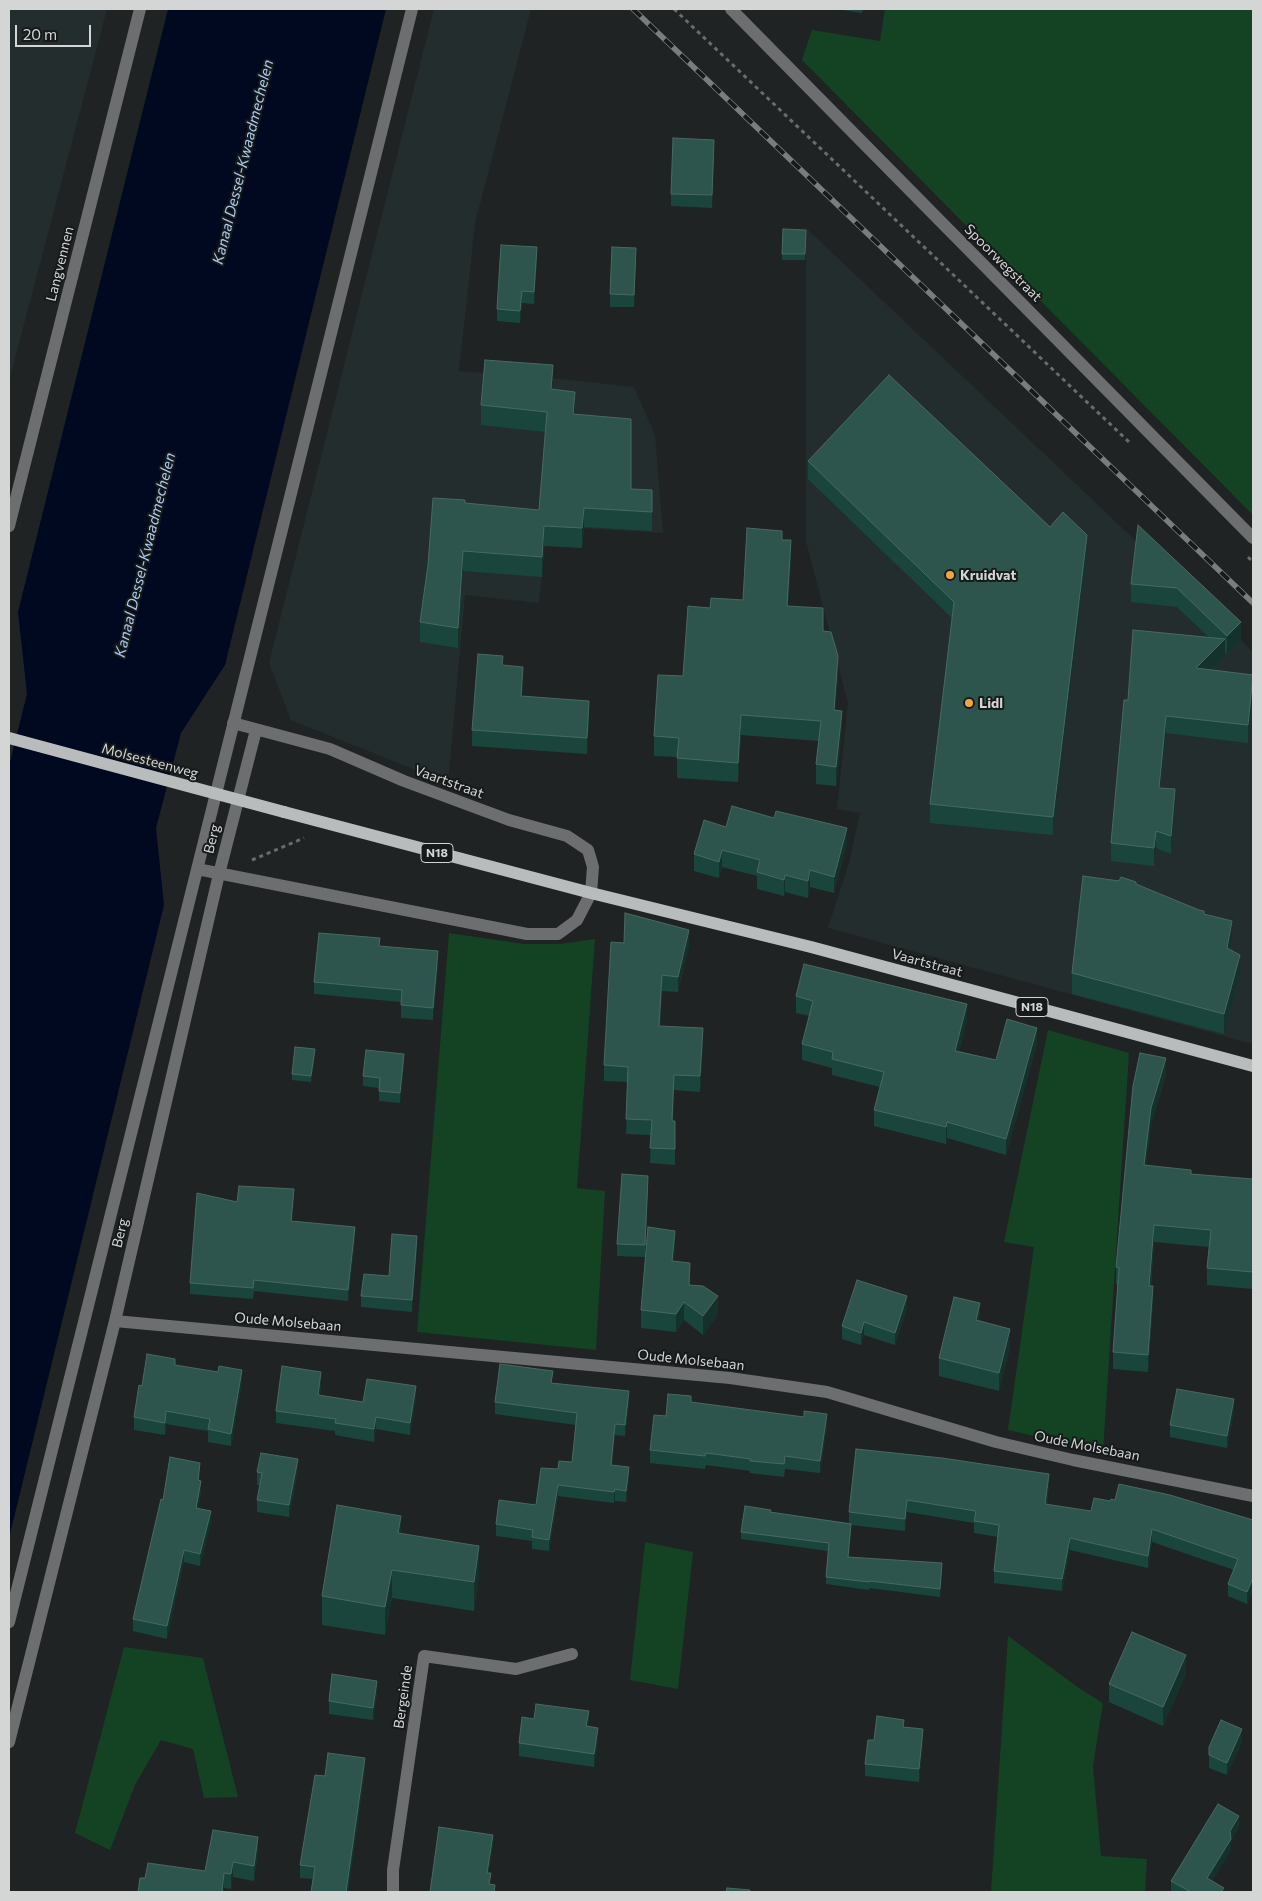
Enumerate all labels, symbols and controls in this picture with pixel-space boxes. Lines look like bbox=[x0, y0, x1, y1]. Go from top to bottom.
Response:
scale bar bbox=[18, 15, 94, 47]
text: 20 m bbox=[23, 25, 57, 43]
water label: Kanaal Dessel-Kwaadmechelen bbox=[209, 58, 277, 266]
street label: Spoorwegstraat bbox=[961, 221, 1045, 305]
street label: Langvennen bbox=[43, 225, 77, 303]
water label: Kanaal Dessel-Kwaadmechelen bbox=[111, 451, 179, 659]
place label: Kruidvat bbox=[960, 567, 1016, 583]
marker: Kruidvat bbox=[944, 569, 956, 581]
place label: Lidl bbox=[979, 695, 1003, 711]
marker: Lidl bbox=[963, 697, 975, 709]
street label: Molsesteenweg bbox=[100, 740, 200, 782]
street label: Vaartstraat bbox=[412, 762, 486, 802]
street label: Berg bbox=[200, 823, 224, 855]
road number: N18 bbox=[421, 844, 453, 862]
street label: Vaartstraat bbox=[890, 945, 964, 981]
road number: N18 bbox=[1016, 998, 1048, 1016]
street label: Berg bbox=[108, 1217, 132, 1249]
street label: Oude Molsebaan bbox=[234, 1309, 342, 1335]
street label: Oude Molsebaan bbox=[637, 1346, 745, 1374]
street label: Oude Molsebaan bbox=[1033, 1428, 1141, 1464]
street label: Bergeinde bbox=[390, 1664, 416, 1730]

